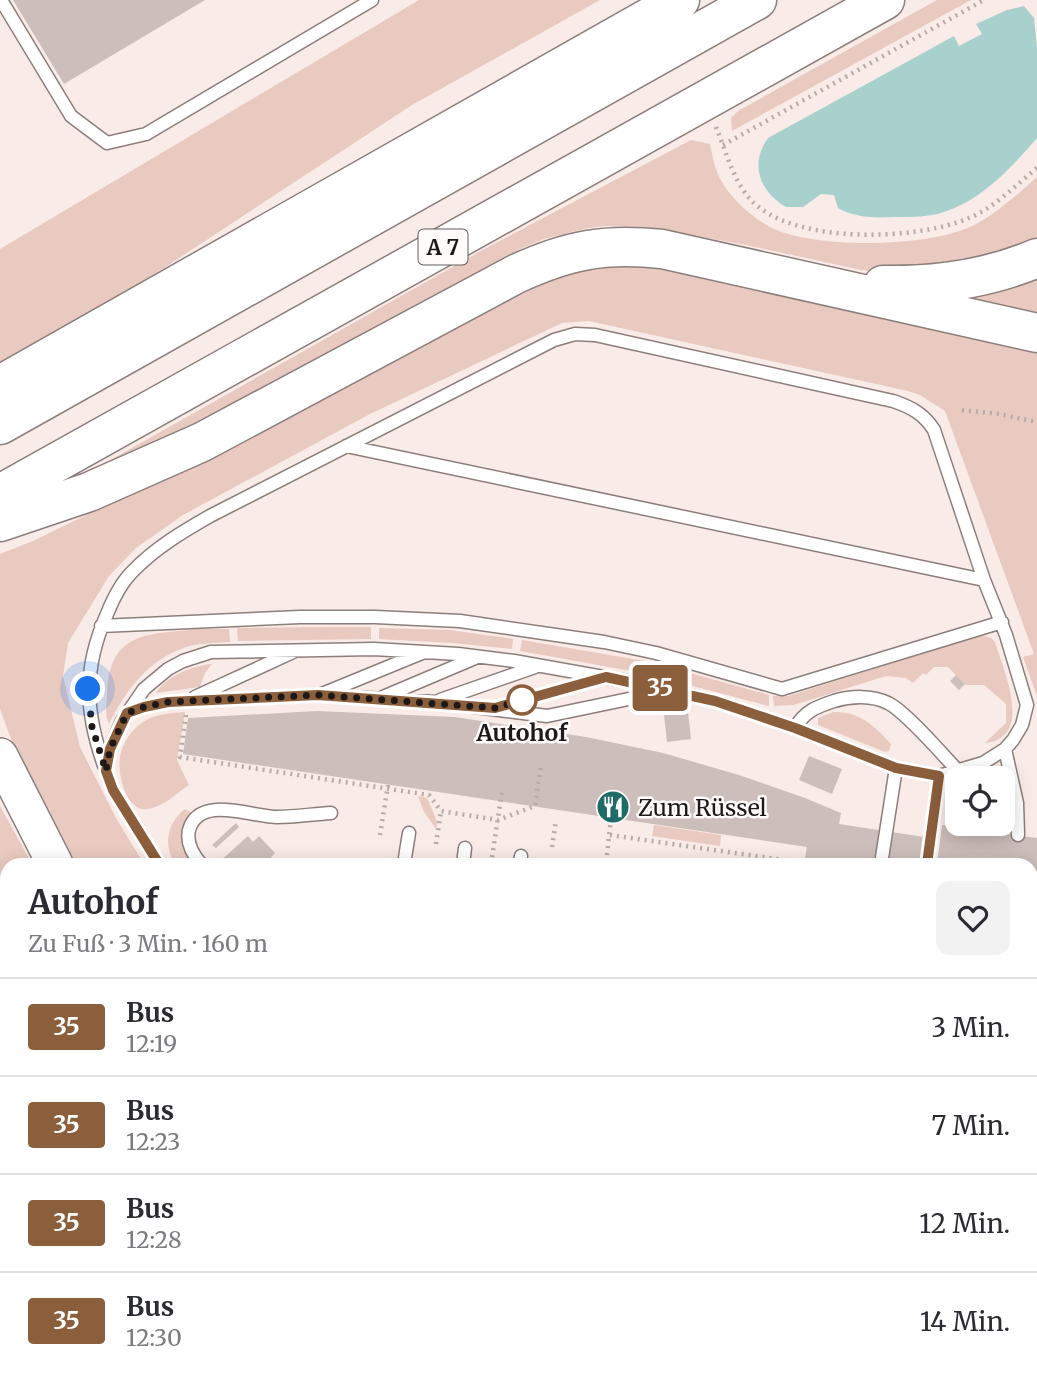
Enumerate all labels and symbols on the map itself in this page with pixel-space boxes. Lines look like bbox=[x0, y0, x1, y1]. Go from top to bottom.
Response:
road number: A 7 bbox=[418, 230, 467, 264]
line badge: 35 bbox=[628, 665, 692, 711]
your location bbox=[70, 671, 105, 706]
marker: Autohof bbox=[507, 685, 537, 715]
place label: Autohof bbox=[476, 718, 568, 747]
restaurant icon: Zum Rüssel bbox=[594, 788, 632, 826]
place label: Zum Rüssel bbox=[638, 793, 767, 822]

